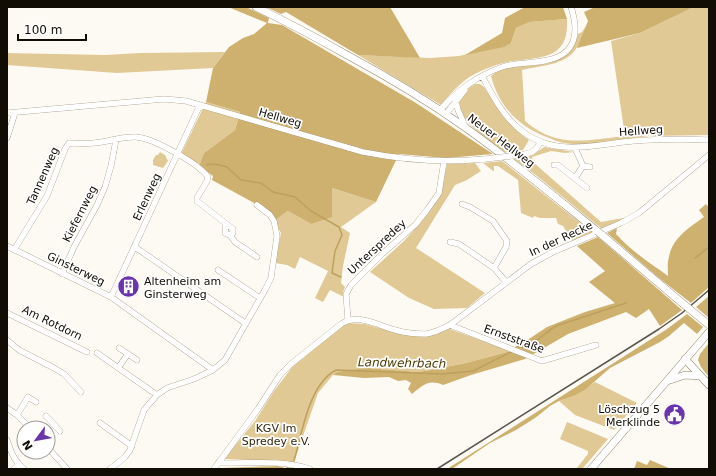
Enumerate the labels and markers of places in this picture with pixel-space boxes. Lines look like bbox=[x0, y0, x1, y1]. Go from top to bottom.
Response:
building icon: Altenheim am Ginsterweg bbox=[116, 274, 142, 300]
place label: Altenheim am Ginsterweg bbox=[144, 275, 221, 301]
public building icon: Löschzug 5 Merklinde bbox=[662, 402, 688, 428]
place label: Löschzug 5 Merklinde bbox=[598, 403, 660, 429]

